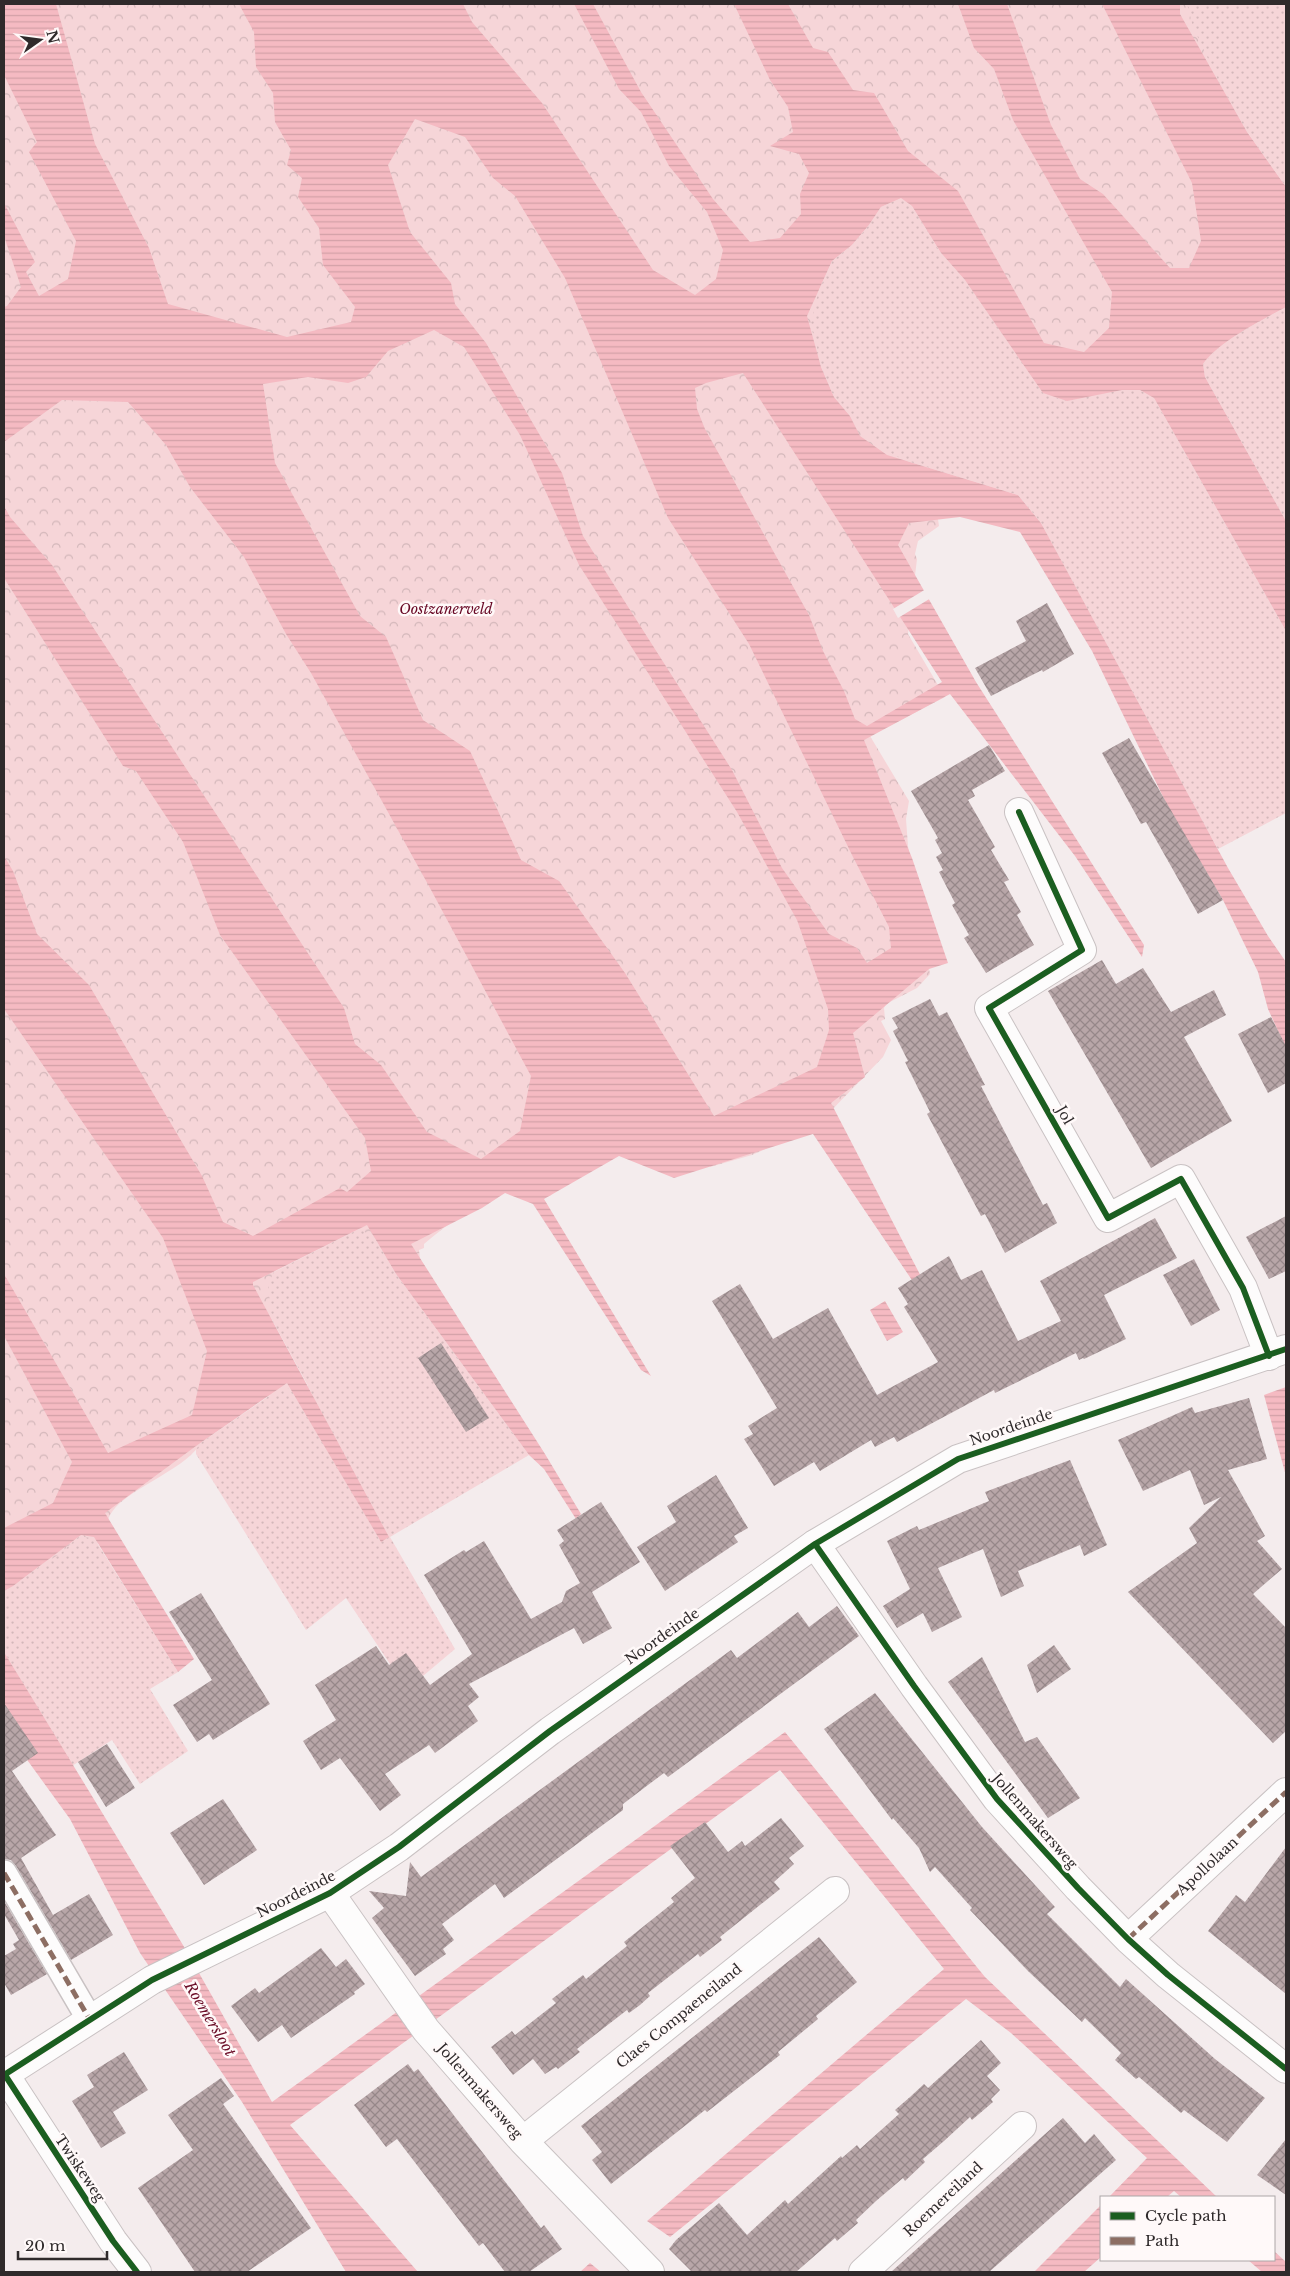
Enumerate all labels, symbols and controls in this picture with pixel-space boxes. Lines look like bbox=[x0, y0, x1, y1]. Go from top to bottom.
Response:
north arrow bbox=[15, 15, 65, 65]
text: N bbox=[42, 28, 63, 45]
park label: Oostzanerveld bbox=[399, 600, 493, 618]
street label: Jol bbox=[1051, 1101, 1078, 1128]
street label: Noordeinde bbox=[967, 1404, 1055, 1450]
street label: Noordeinde bbox=[621, 1604, 703, 1668]
street label: Jollenmakersweg bbox=[987, 1768, 1082, 1873]
street label: Apollolaan bbox=[1172, 1833, 1242, 1900]
street label: Noordeinde bbox=[253, 1866, 339, 1922]
street label: Claes Compaeneiland bbox=[613, 1959, 746, 2072]
water label: Roemersloot bbox=[180, 1977, 240, 2060]
street label: Jollenmakersweg bbox=[432, 2038, 527, 2143]
street label: Twiskeweg bbox=[51, 2131, 109, 2206]
street label: Roemereiland bbox=[900, 2157, 987, 2240]
legend bbox=[1100, 2196, 1275, 2261]
text: Cycle path bbox=[1145, 2206, 1227, 2225]
scale bar bbox=[18, 2228, 106, 2260]
text: Path bbox=[1145, 2231, 1179, 2250]
text: 20 m bbox=[25, 2236, 65, 2255]

